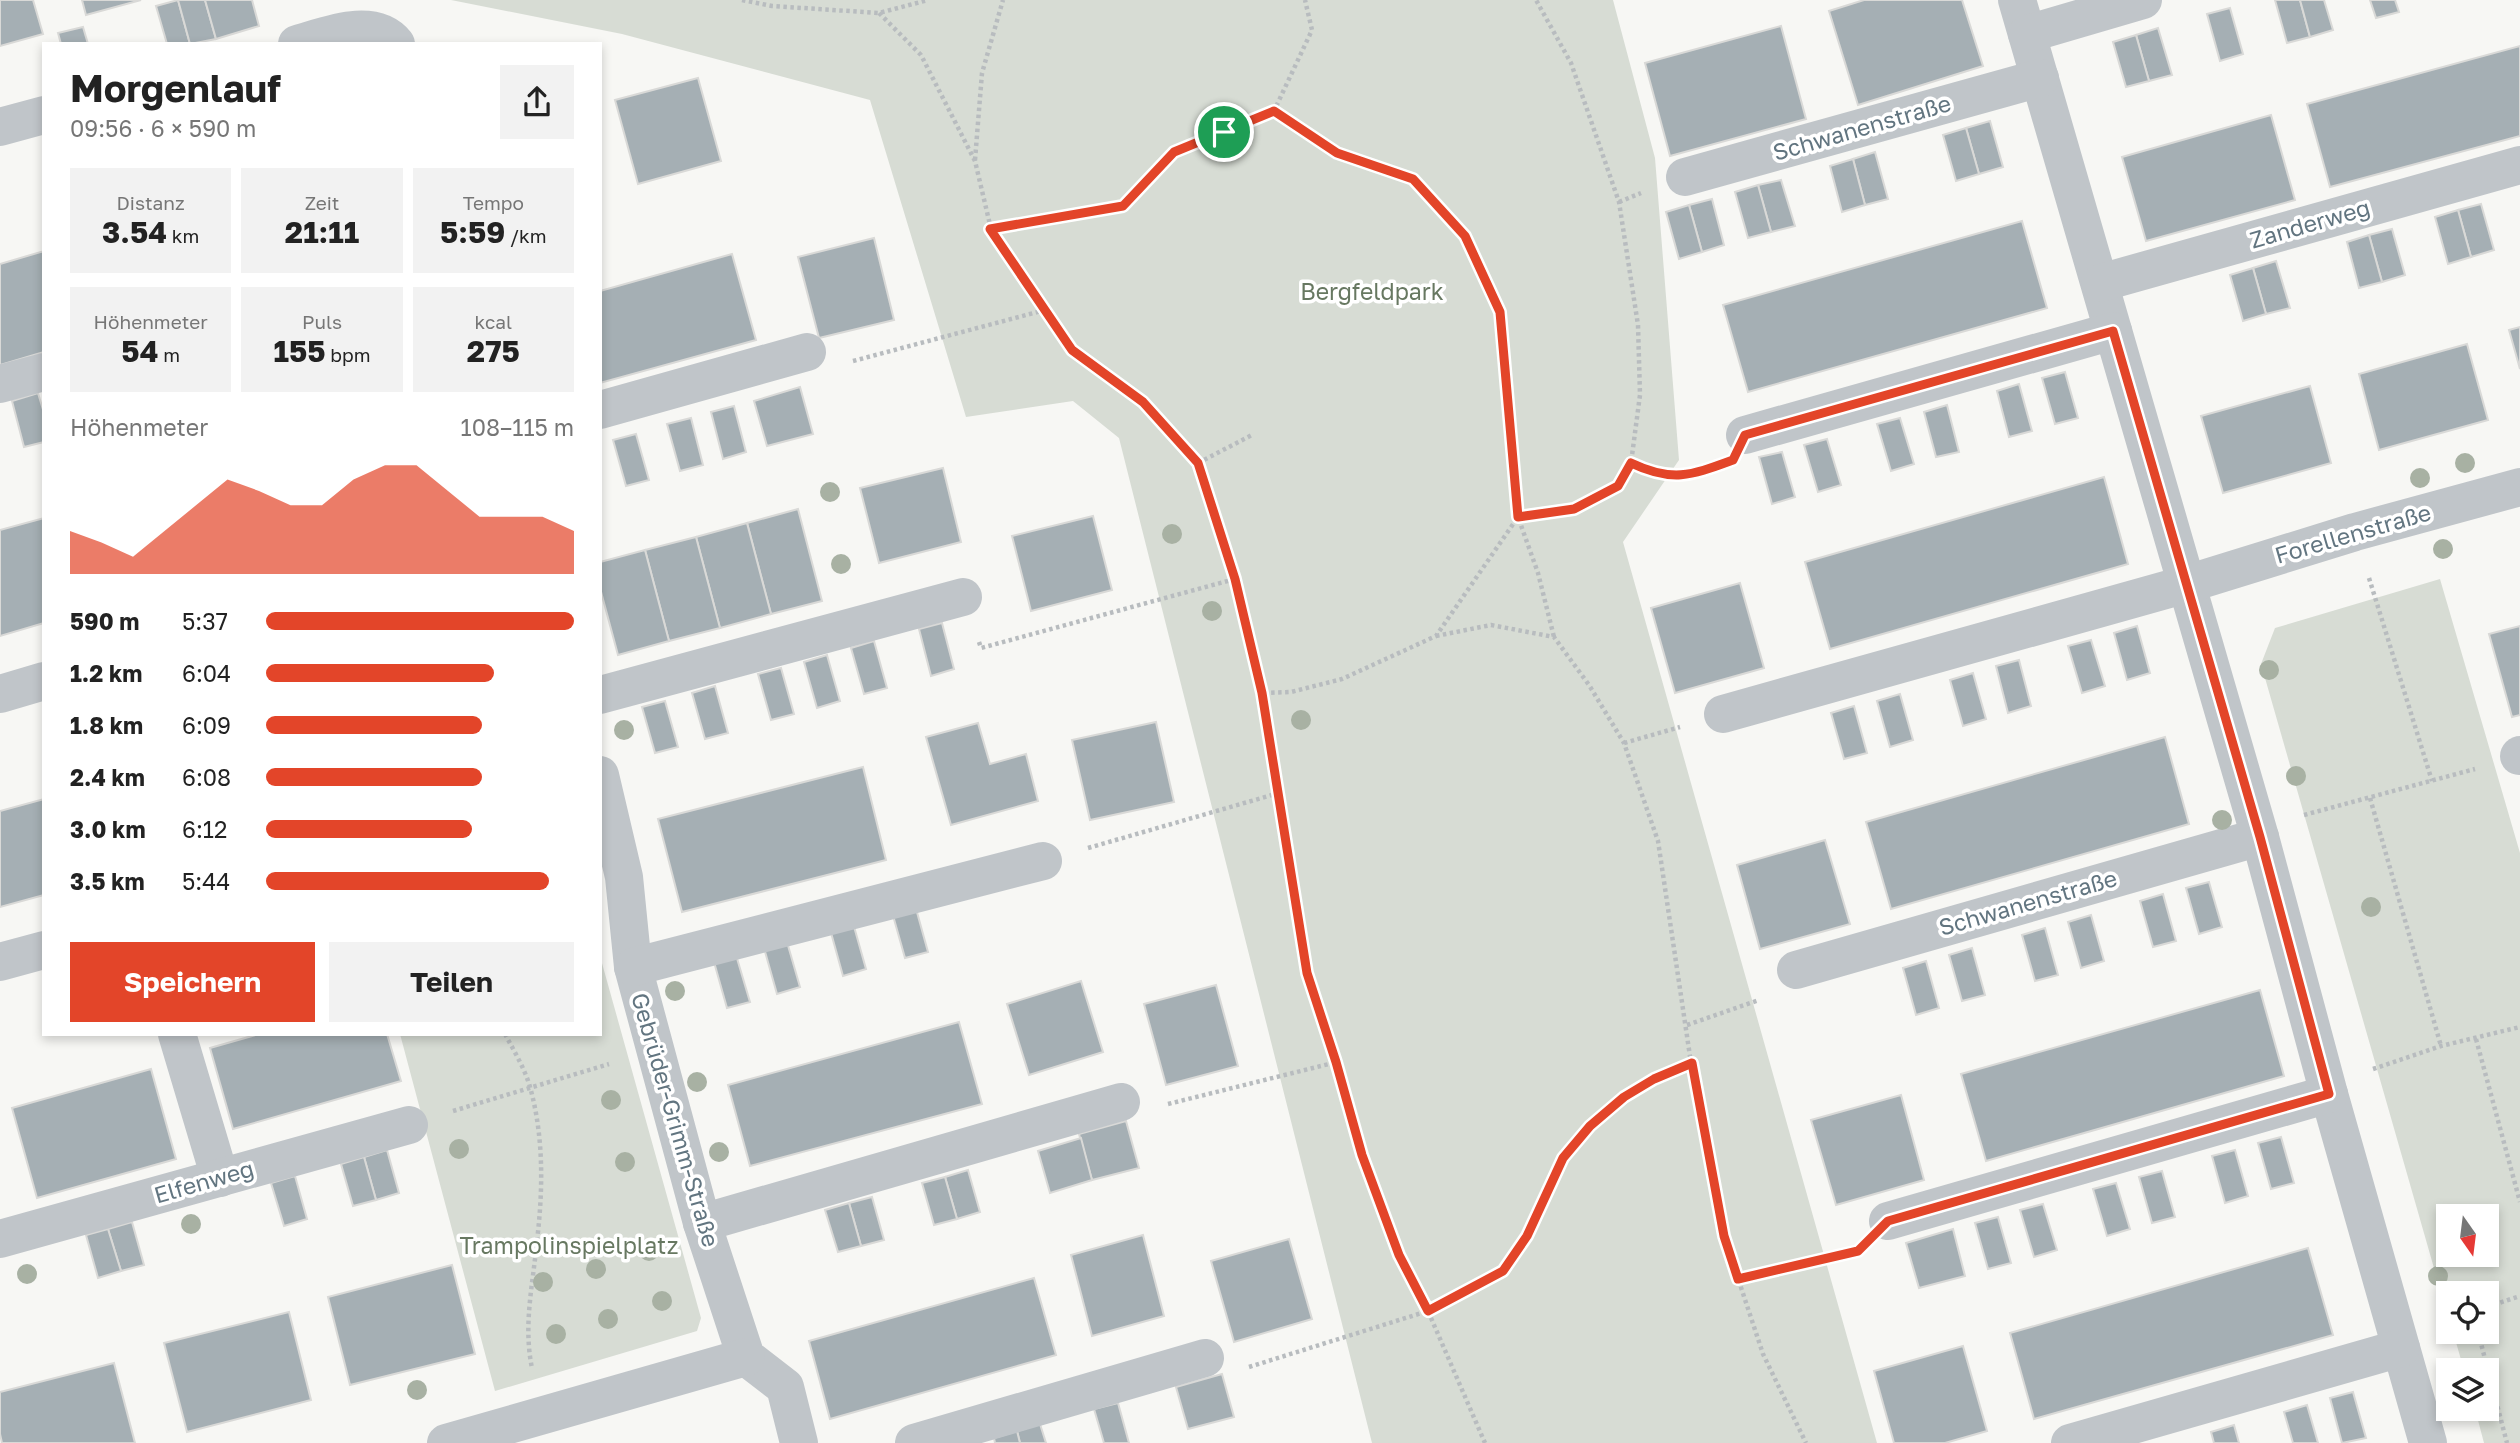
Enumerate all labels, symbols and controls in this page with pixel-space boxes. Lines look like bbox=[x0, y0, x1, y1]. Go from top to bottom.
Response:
text: Morgenlauf bbox=[70, 65, 281, 110]
button: share bbox=[500, 65, 574, 139]
street label: Schwanenstraße bbox=[1770, 88, 1954, 166]
pin bbox=[1194, 102, 1254, 162]
icon: arrive bbox=[1205, 113, 1243, 151]
text: 09:56 · 6 × 590 m bbox=[70, 114, 256, 142]
text: Distanz bbox=[117, 191, 185, 214]
text: Zeit bbox=[305, 191, 339, 214]
text: Tempo bbox=[463, 191, 524, 214]
street label: Zanderweg bbox=[2246, 193, 2373, 254]
text: 3.54 bbox=[102, 214, 167, 250]
text: 21:11 bbox=[285, 214, 359, 250]
text: 5:59 bbox=[440, 214, 505, 250]
text: km bbox=[167, 224, 199, 247]
text: /km bbox=[505, 224, 547, 247]
park label: Bergfeldpark bbox=[1300, 277, 1444, 305]
text: Höhenmeter bbox=[94, 310, 208, 333]
text: Puls bbox=[302, 310, 342, 333]
text: kcal bbox=[475, 310, 512, 333]
text: 54 bbox=[121, 333, 158, 369]
text: 155 bbox=[273, 333, 326, 369]
text: 275 bbox=[467, 333, 520, 369]
text: m bbox=[158, 343, 180, 366]
text: bpm bbox=[326, 343, 370, 366]
text: Höhenmeter bbox=[70, 413, 208, 441]
text: 108–115 m bbox=[461, 413, 574, 441]
street label: Forellenstraße bbox=[2271, 497, 2434, 569]
text: 590 m bbox=[70, 607, 139, 635]
text: 5:37 bbox=[182, 607, 228, 635]
text: 1.2 km bbox=[70, 659, 142, 687]
text: 6:04 bbox=[182, 659, 231, 687]
text: 1.8 km bbox=[70, 711, 143, 739]
text: 6:09 bbox=[182, 711, 231, 739]
text: 2.4 km bbox=[70, 763, 145, 791]
text: 6:08 bbox=[182, 763, 231, 791]
text: 3.0 km bbox=[70, 815, 146, 843]
text: 6:12 bbox=[182, 815, 227, 843]
street label: Schwanenstraße bbox=[1936, 863, 2120, 941]
text: 3.5 km bbox=[70, 867, 145, 895]
text: 5:44 bbox=[182, 867, 230, 895]
button: Speichern bbox=[70, 942, 315, 1022]
button: Teilen bbox=[329, 942, 574, 1022]
street label: Gebrüder-Grimm-Straße bbox=[626, 989, 726, 1250]
street label: Elfenweg bbox=[151, 1153, 257, 1209]
north arrow bbox=[2436, 1204, 2499, 1267]
map controls bbox=[2436, 1204, 2499, 1421]
park label: Trampolinspielplatz bbox=[460, 1231, 678, 1259]
button: locate bbox=[2436, 1281, 2499, 1344]
button: layers bbox=[2436, 1358, 2499, 1421]

